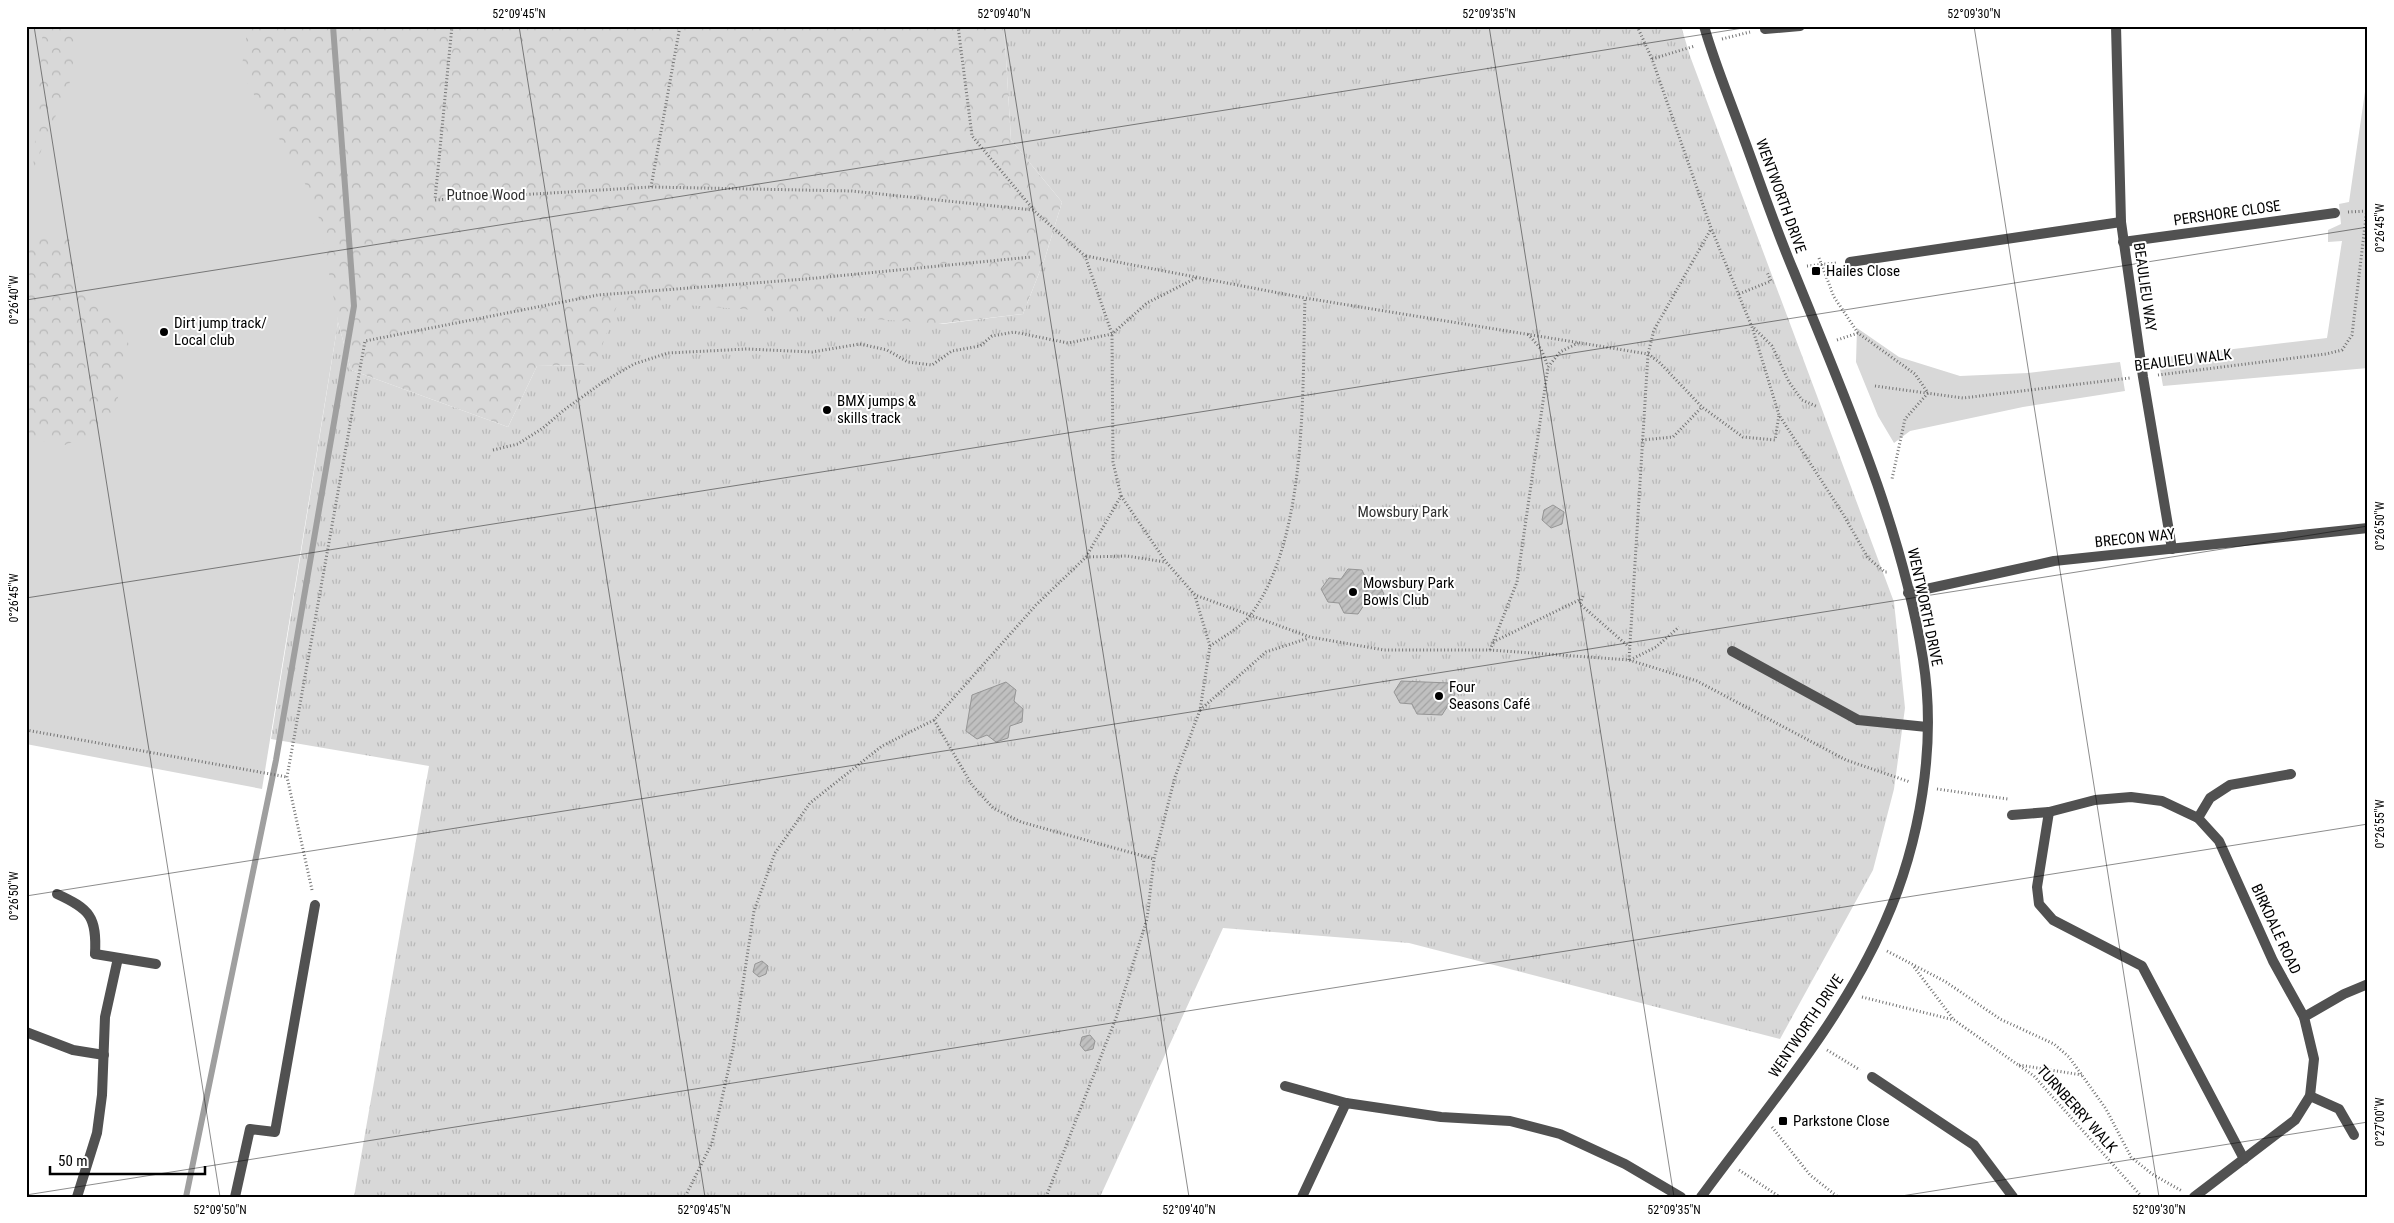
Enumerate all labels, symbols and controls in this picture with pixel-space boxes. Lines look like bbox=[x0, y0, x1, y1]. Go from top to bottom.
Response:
text: 52°09'45"N bbox=[492, 7, 546, 21]
text: 52°09'40"N bbox=[977, 7, 1031, 21]
text: 52°09'35"N bbox=[1462, 7, 1516, 21]
text: 52°09'30"N bbox=[1947, 7, 2001, 21]
street label: WENTWORTH DRIVE bbox=[1752, 136, 1810, 256]
park label: Putnoe Wood bbox=[447, 186, 525, 204]
street label: PERSHORE CLOSE bbox=[2172, 197, 2282, 229]
text: 0°26'45"W bbox=[2373, 203, 2387, 253]
street label: BEAULIEU WAY bbox=[2130, 241, 2160, 333]
place label: Hailes Close bbox=[1826, 262, 1900, 280]
marker: Hailes Close bbox=[1810, 265, 1822, 277]
text: 0°26'40"W bbox=[7, 275, 21, 325]
place label: Dirt jump track/ Local club bbox=[174, 314, 267, 349]
marker: Dirt jump track/ Local club bbox=[158, 326, 170, 338]
street label: BEAULIEU WALK bbox=[2133, 345, 2233, 375]
place label: BMX jumps & skills track bbox=[837, 392, 917, 427]
marker: BMX jumps & skills track bbox=[821, 404, 833, 416]
text: 0°26'50"W bbox=[2373, 501, 2387, 551]
park label: Mowsbury Park bbox=[1357, 503, 1449, 521]
street label: BRECON WAY bbox=[2094, 525, 2176, 551]
street label: WENTWORTH DRIVE bbox=[1904, 546, 1946, 668]
text: 0°26'45"W bbox=[7, 573, 21, 623]
place label: Mowsbury Park Bowls Club bbox=[1363, 574, 1454, 609]
marker: Mowsbury Park Bowls Club bbox=[1347, 586, 1359, 598]
place label: Four Seasons Café bbox=[1449, 678, 1530, 713]
marker: Four Seasons Café bbox=[1433, 690, 1445, 702]
text: 0°26'55"W bbox=[2373, 799, 2387, 849]
text: 0°26'50"W bbox=[7, 871, 21, 921]
street label: BIRKDALE ROAD bbox=[2247, 881, 2305, 977]
street label: WENTWORTH DRIVE bbox=[1765, 971, 1847, 1081]
street label: TURNBERRY WALK bbox=[2033, 1062, 2121, 1157]
text: 0°27'00"W bbox=[2373, 1097, 2387, 1147]
place label: Parkstone Close bbox=[1793, 1112, 1890, 1130]
marker: Parkstone Close bbox=[1777, 1115, 1789, 1127]
scale bar bbox=[50, 1143, 205, 1175]
text: 50 m bbox=[58, 1152, 88, 1170]
text: 52°09'50"N bbox=[193, 1203, 247, 1217]
text: 52°09'45"N bbox=[677, 1203, 731, 1217]
text: 52°09'40"N bbox=[1162, 1203, 1216, 1217]
text: 52°09'35"N bbox=[1647, 1203, 1701, 1217]
text: 52°09'30"N bbox=[2132, 1203, 2186, 1217]

